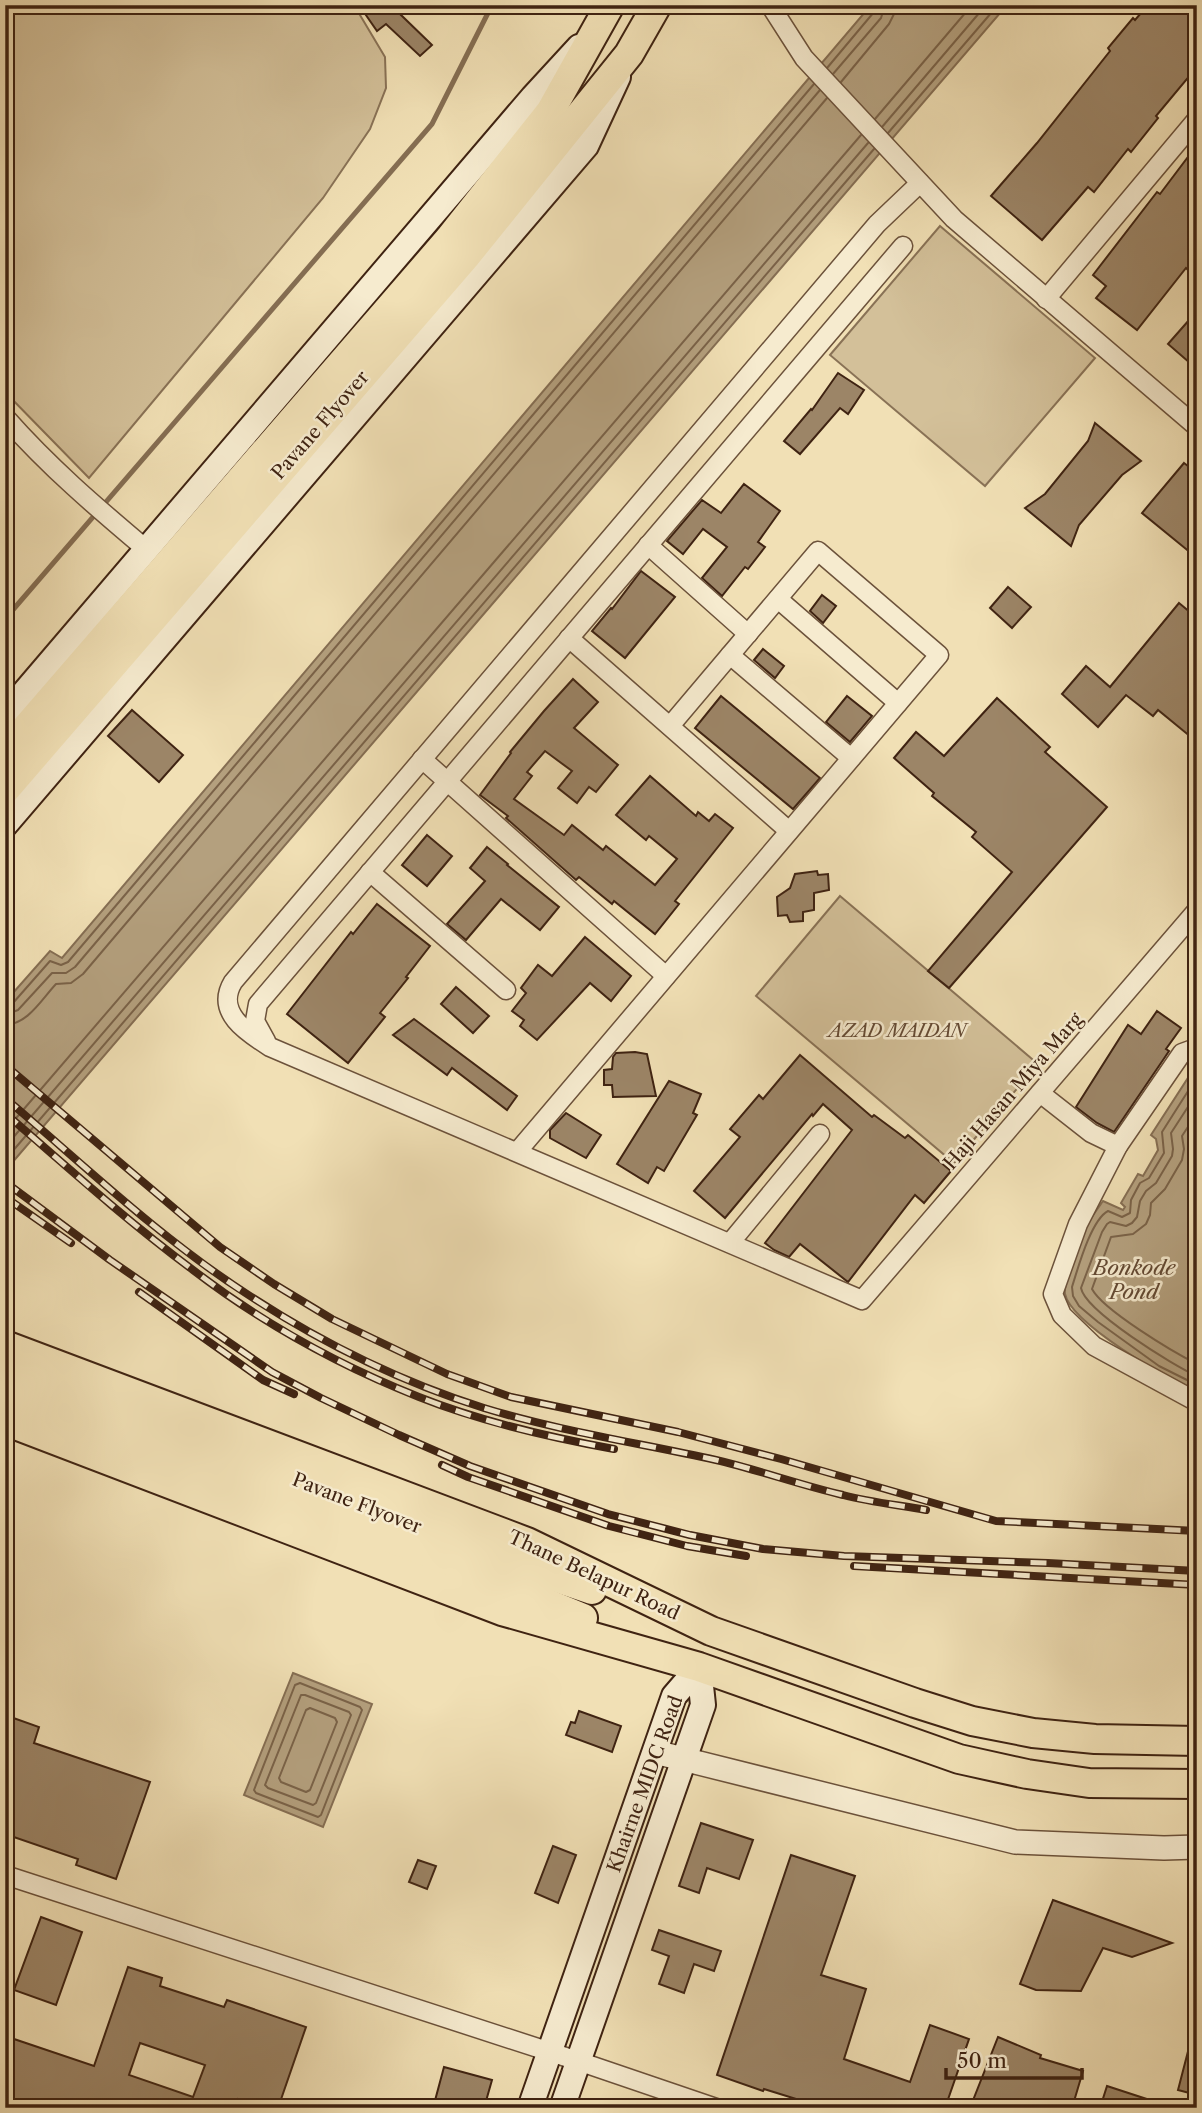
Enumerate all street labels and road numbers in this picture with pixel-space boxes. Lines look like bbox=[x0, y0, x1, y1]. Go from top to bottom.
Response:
street label: Pavane Flyover bbox=[267, 366, 373, 484]
street label: Haji Hasan Miya Marg bbox=[939, 1007, 1088, 1174]
street label: Pavane Flyover bbox=[289, 1468, 425, 1538]
street label: Thane Belapur Road bbox=[505, 1525, 684, 1625]
street label: Khairne MIDC Road bbox=[602, 1692, 688, 1876]

